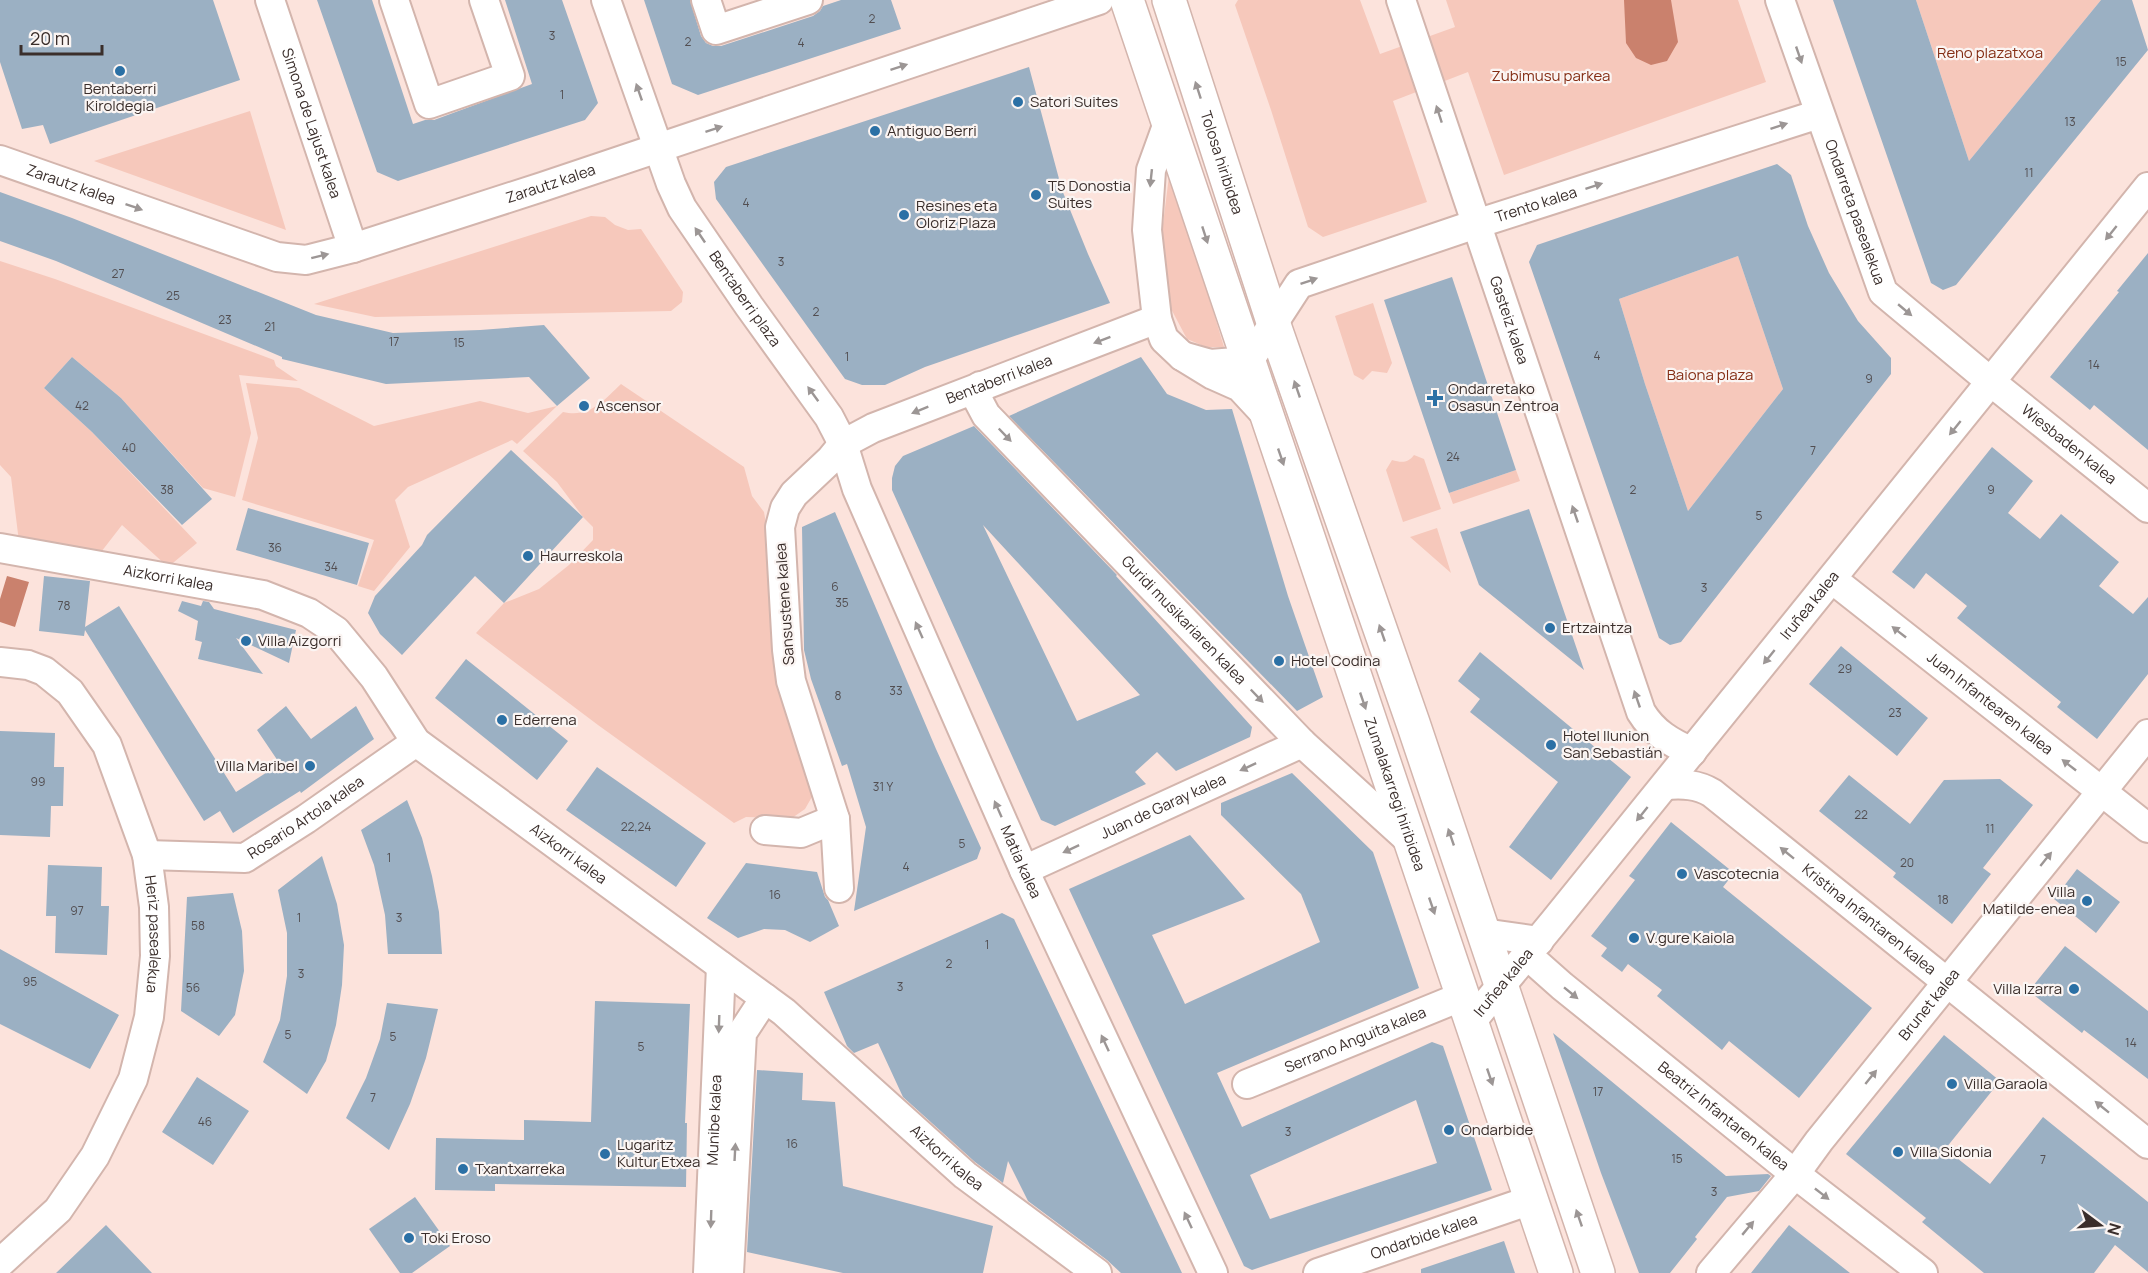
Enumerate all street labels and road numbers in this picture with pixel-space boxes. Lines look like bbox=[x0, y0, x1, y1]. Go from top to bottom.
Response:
street label: Simona de Lajust kalea bbox=[277, 45, 347, 201]
street label: Tolosa hiribidea bbox=[1195, 108, 1249, 217]
street label: Ondarreta pasealekua bbox=[1820, 136, 1891, 288]
street label: Zarautz kalea bbox=[24, 159, 118, 210]
street label: Zarautz kalea bbox=[503, 159, 598, 208]
street label: Trento kalea bbox=[1492, 181, 1579, 227]
street label: Bentaberri plaza bbox=[704, 246, 786, 351]
street label: Gasteiz kalea bbox=[1485, 273, 1534, 367]
street label: Bentaberri kalea bbox=[943, 349, 1055, 409]
street label: Wiesbaden kalea bbox=[2017, 399, 2121, 489]
street label: Sansustene kalea bbox=[770, 542, 799, 666]
street label: Guridi musikariaren kalea bbox=[1117, 551, 1251, 689]
street label: Aizkorri kalea bbox=[122, 559, 215, 596]
street label: Iruñea kalea bbox=[1775, 566, 1844, 644]
street label: Juan Infantearen kalea bbox=[1923, 647, 2058, 759]
street label: Zumalakarregi hiribidea bbox=[1359, 714, 1431, 874]
street label: Juan de Garay kalea bbox=[1097, 768, 1229, 844]
street label: Rosario Artola kalea bbox=[243, 771, 368, 864]
street label: Aizkorri kalea bbox=[526, 818, 611, 889]
street label: Matia kalea bbox=[996, 822, 1047, 902]
street label: Kristina Infantaren kalea bbox=[1798, 859, 1941, 979]
street label: Heriz pasealekua bbox=[140, 874, 166, 994]
street label: Iruñea kalea bbox=[1469, 944, 1538, 1021]
street label: Brunet kalea bbox=[1893, 964, 1964, 1045]
street label: Serrano Anguita kalea bbox=[1281, 1001, 1429, 1078]
street label: Beatriz Infantaren kalea bbox=[1653, 1056, 1794, 1175]
street label: Munibe kalea bbox=[702, 1074, 726, 1166]
street label: Aizkorri kalea bbox=[906, 1120, 988, 1195]
street label: Ondarbide kalea bbox=[1368, 1208, 1480, 1264]

